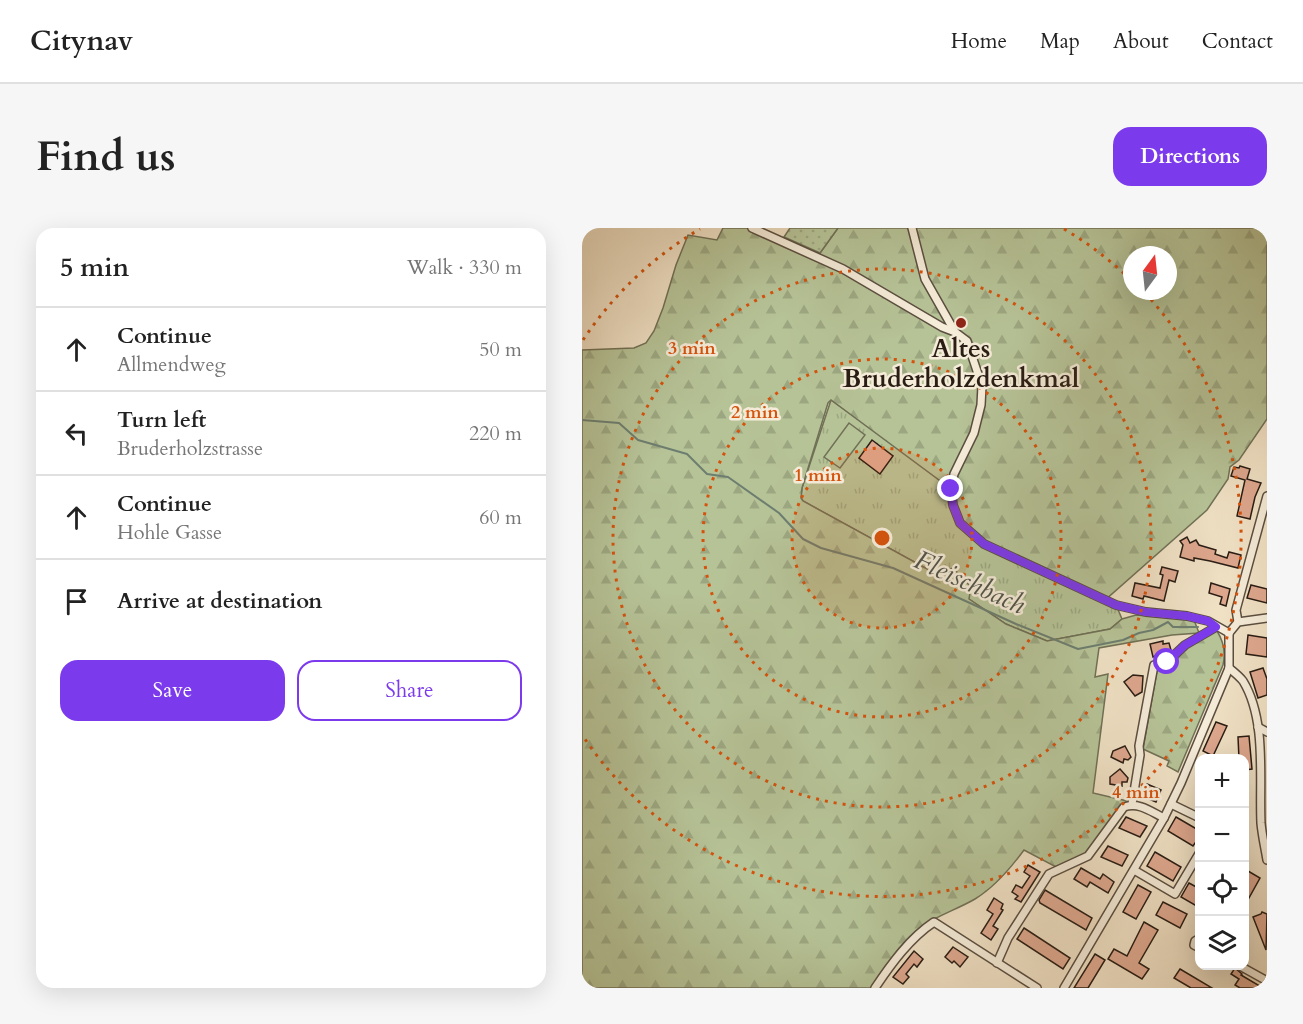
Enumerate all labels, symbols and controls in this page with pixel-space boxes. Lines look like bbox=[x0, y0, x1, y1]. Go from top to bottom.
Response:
text: Citynav bbox=[30, 22, 133, 60]
text: Home bbox=[951, 27, 1007, 56]
text: Map bbox=[1040, 27, 1080, 56]
text: About bbox=[1113, 27, 1169, 56]
text: Contact bbox=[1202, 27, 1273, 56]
button: Directions bbox=[1113, 127, 1267, 186]
text: Find us bbox=[36, 128, 176, 185]
north arrow bbox=[1123, 246, 1177, 300]
text: 5 min bbox=[60, 250, 129, 285]
text: Walk · 330 m bbox=[407, 254, 522, 281]
marker: Altes Bruderholzdenkmal bbox=[954, 316, 968, 330]
text: Continue bbox=[117, 321, 212, 351]
place label: Altes Bruderholzdenkmal bbox=[843, 331, 1080, 396]
icon: ahead bbox=[60, 333, 93, 366]
text: 50 m bbox=[479, 336, 522, 363]
text: 3 min bbox=[668, 336, 716, 361]
text: Allmendweg bbox=[117, 351, 226, 378]
text: 2 min bbox=[731, 400, 779, 425]
text: Turn left bbox=[117, 405, 206, 435]
icon: left bbox=[60, 417, 93, 450]
text: 220 m bbox=[469, 420, 522, 447]
text: Bruderholzstrasse bbox=[117, 435, 263, 462]
text: 1 min bbox=[794, 463, 842, 488]
route end bbox=[937, 475, 963, 501]
text: Continue bbox=[117, 489, 212, 519]
icon: ahead bbox=[60, 501, 93, 534]
text: 60 m bbox=[479, 504, 522, 531]
text: Hohle Gasse bbox=[117, 519, 222, 546]
centre of rings bbox=[872, 528, 892, 548]
water label: Fleischbach bbox=[908, 542, 1031, 623]
icon: arrive bbox=[60, 585, 93, 618]
text: Arrive at destination bbox=[117, 586, 322, 616]
route start bbox=[1153, 648, 1179, 674]
button: Save bbox=[60, 660, 285, 721]
button: Share bbox=[297, 660, 522, 721]
map controls bbox=[1195, 754, 1249, 970]
button: + bbox=[1195, 754, 1249, 808]
text: 4 min bbox=[1112, 780, 1160, 805]
button: − bbox=[1195, 808, 1249, 862]
button: locate bbox=[1195, 862, 1249, 916]
button: layers bbox=[1195, 916, 1249, 970]

